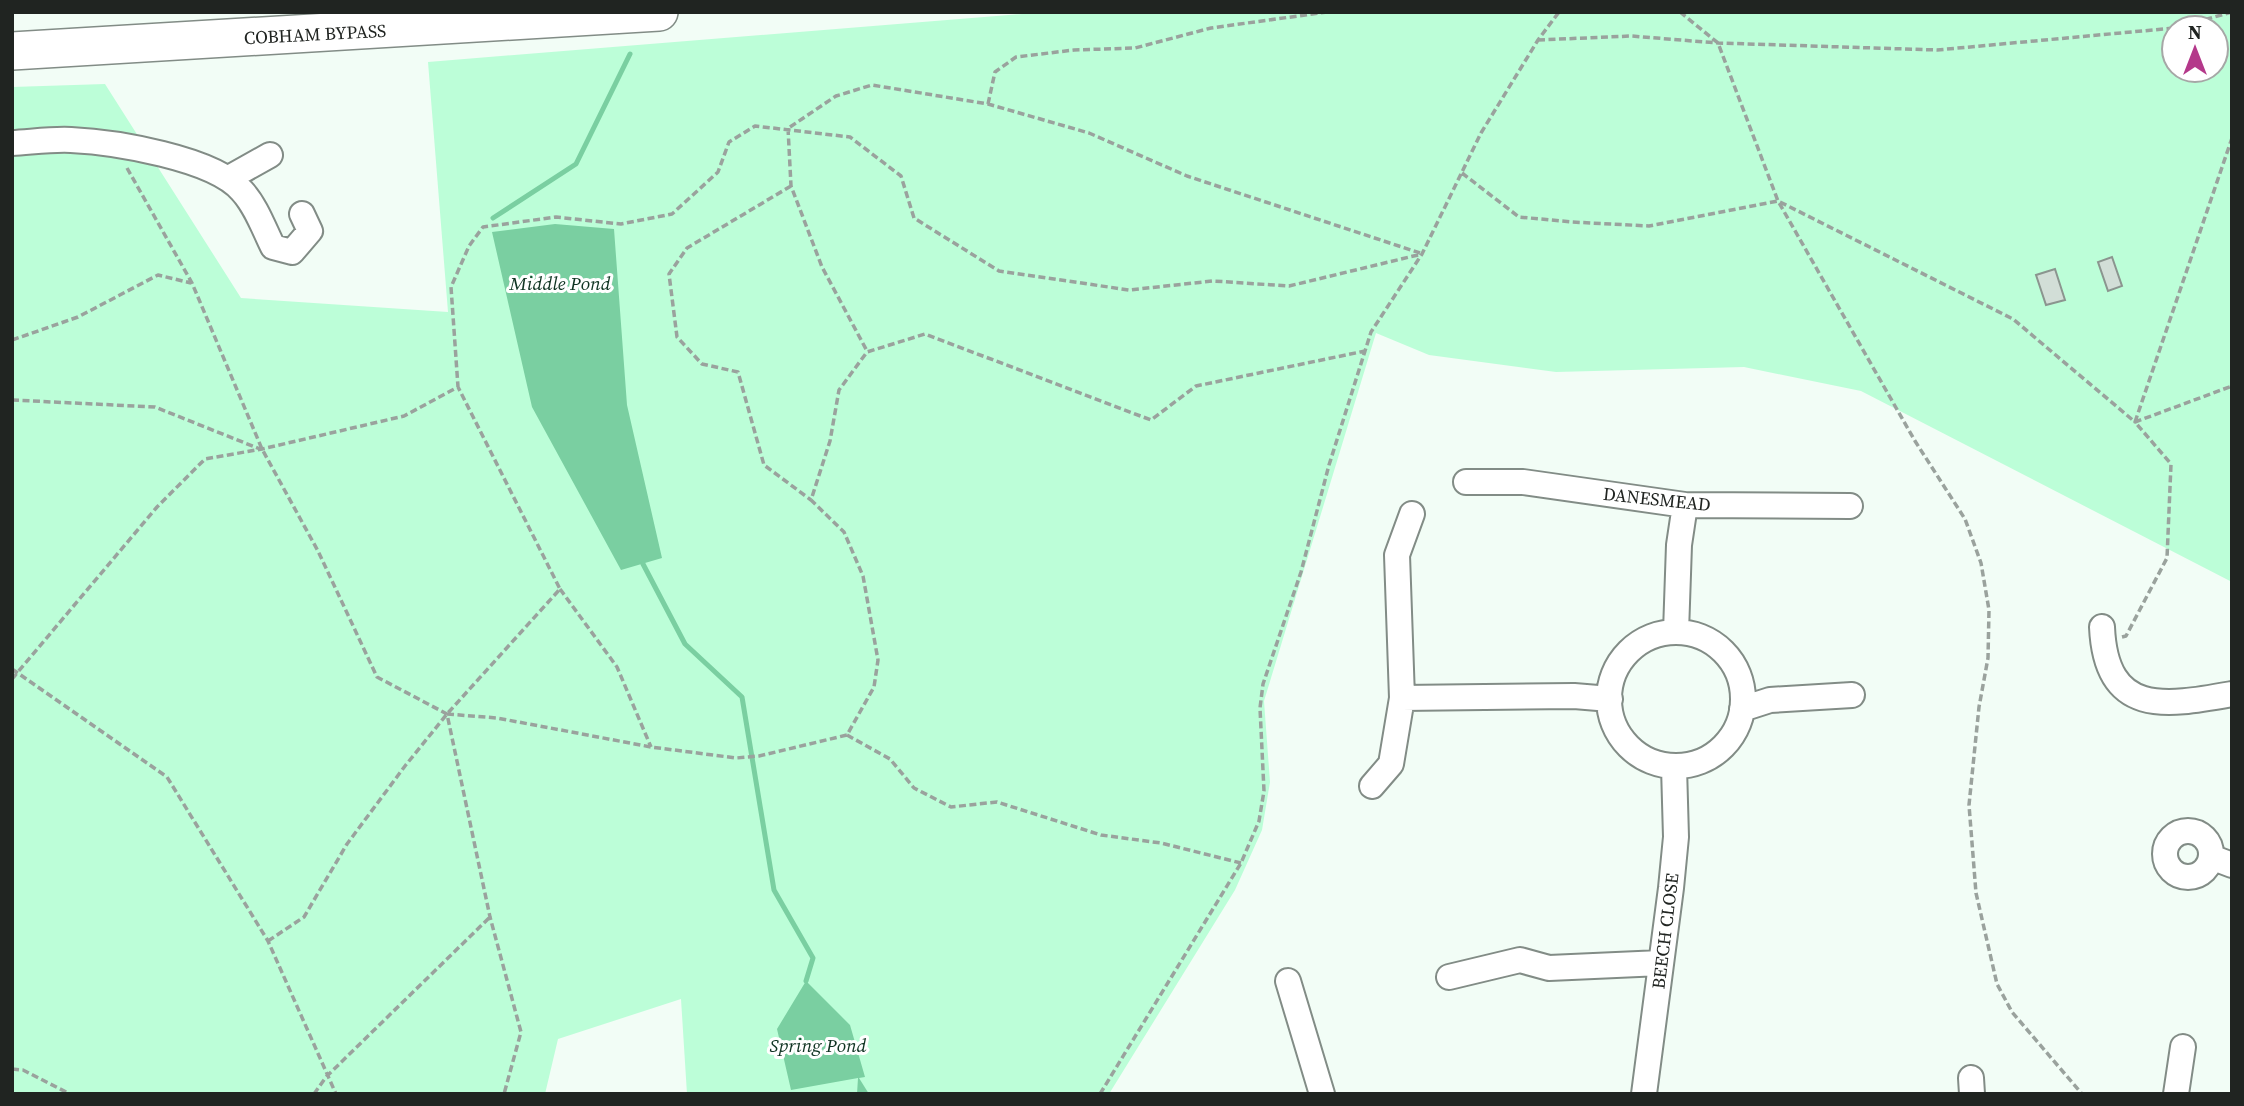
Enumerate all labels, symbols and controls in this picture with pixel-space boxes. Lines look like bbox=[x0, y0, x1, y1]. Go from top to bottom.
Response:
north arrow bbox=[2160, 14, 2230, 84]
street label: COBHAM BYPASS bbox=[243, 18, 387, 50]
text: N bbox=[2188, 19, 2202, 45]
water label: Middle Pond bbox=[508, 270, 611, 296]
street label: DANESMEAD bbox=[1602, 481, 1712, 517]
street label: BEECH CLOSE bbox=[1645, 871, 1685, 990]
water label: Spring Pond bbox=[769, 1032, 867, 1058]

